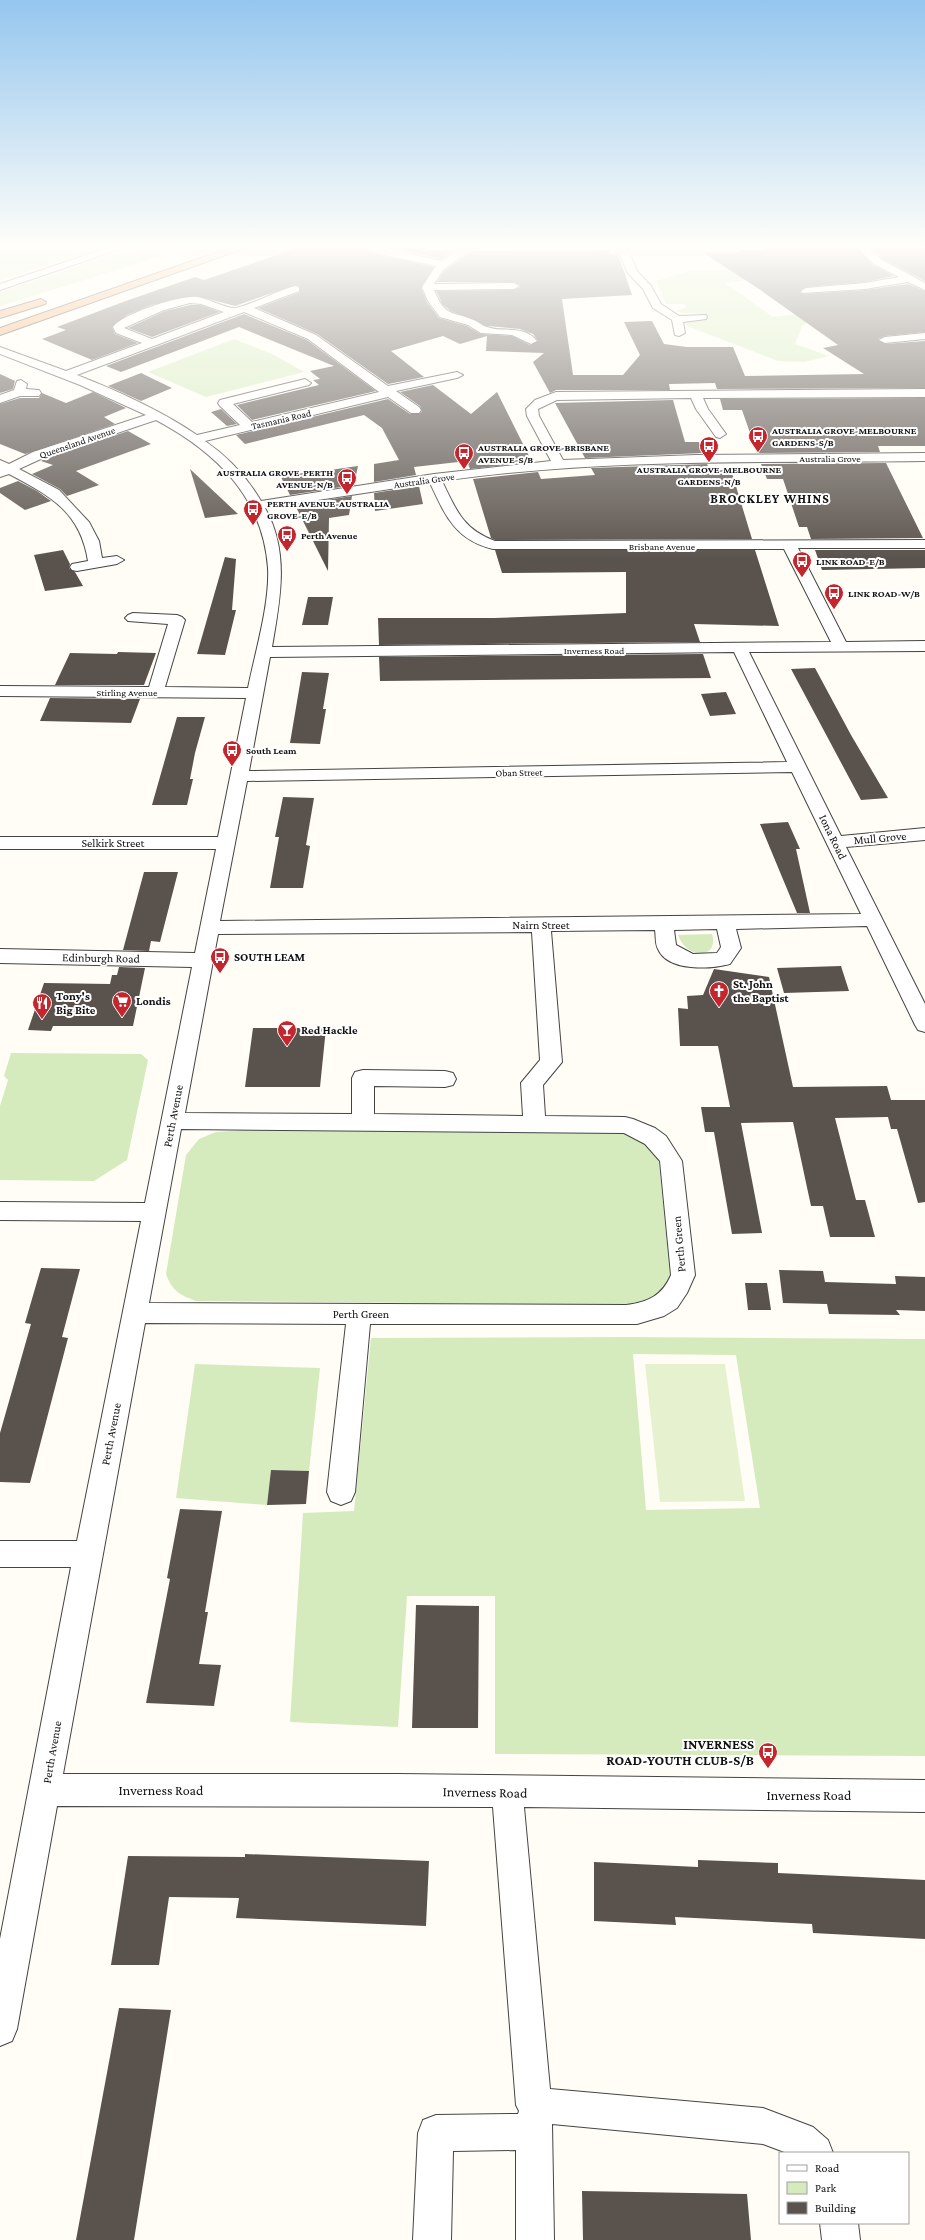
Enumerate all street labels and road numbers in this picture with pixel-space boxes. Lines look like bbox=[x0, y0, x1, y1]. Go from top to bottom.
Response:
street label: Tasmania Road bbox=[250, 407, 313, 432]
street label: Queensland Avenue bbox=[38, 424, 117, 461]
street label: Australia Grove bbox=[799, 453, 861, 464]
street label: Australia Grove bbox=[393, 471, 456, 490]
street label: Brisbane Avenue bbox=[629, 541, 696, 552]
street label: Inverness Road bbox=[564, 645, 625, 656]
street label: Stirling Avenue bbox=[97, 687, 158, 698]
street label: Oban Street bbox=[495, 767, 543, 778]
street label: Iona Road bbox=[816, 812, 850, 862]
street label: Mull Grove bbox=[853, 829, 907, 847]
street label: Selkirk Street bbox=[81, 836, 146, 850]
street label: Nairn Street bbox=[512, 918, 571, 932]
street label: Edinburgh Road bbox=[62, 950, 141, 966]
street label: Perth Avenue bbox=[160, 1084, 186, 1148]
street label: Perth Green bbox=[670, 1215, 688, 1273]
street label: Perth Green bbox=[333, 1307, 390, 1321]
street label: Perth Avenue bbox=[98, 1402, 124, 1466]
street label: Perth Avenue bbox=[40, 1720, 64, 1784]
street label: Inverness Road bbox=[119, 1782, 204, 1798]
street label: Inverness Road bbox=[442, 1783, 528, 1801]
street label: Inverness Road bbox=[767, 1787, 852, 1803]

